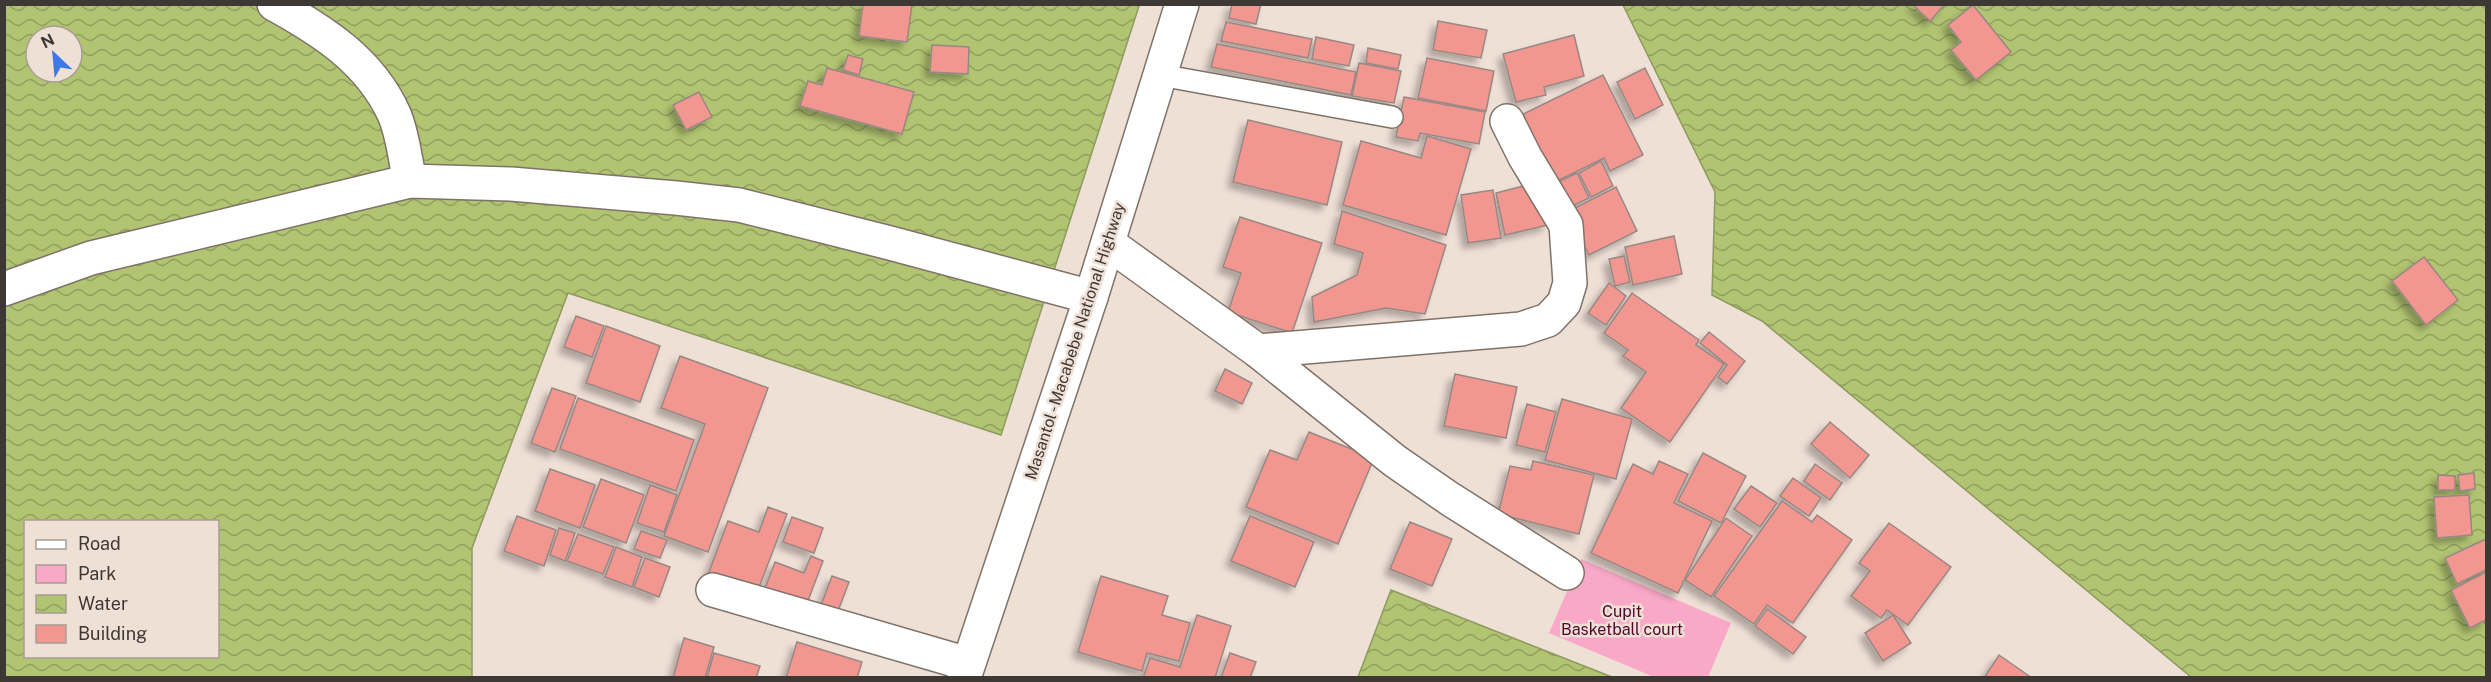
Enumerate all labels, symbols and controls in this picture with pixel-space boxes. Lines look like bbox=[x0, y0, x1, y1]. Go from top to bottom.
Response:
north arrow bbox=[24, 24, 84, 84]
text: N bbox=[38, 30, 57, 52]
street label: Masantol - Macabebe National Highway bbox=[1021, 199, 1129, 482]
legend bbox=[24, 520, 219, 658]
text: Road bbox=[78, 533, 121, 554]
text: Park bbox=[78, 563, 116, 584]
text: Water bbox=[78, 593, 128, 614]
park label: Cupit Basketball court bbox=[1561, 602, 1683, 639]
text: Building bbox=[78, 623, 147, 644]

